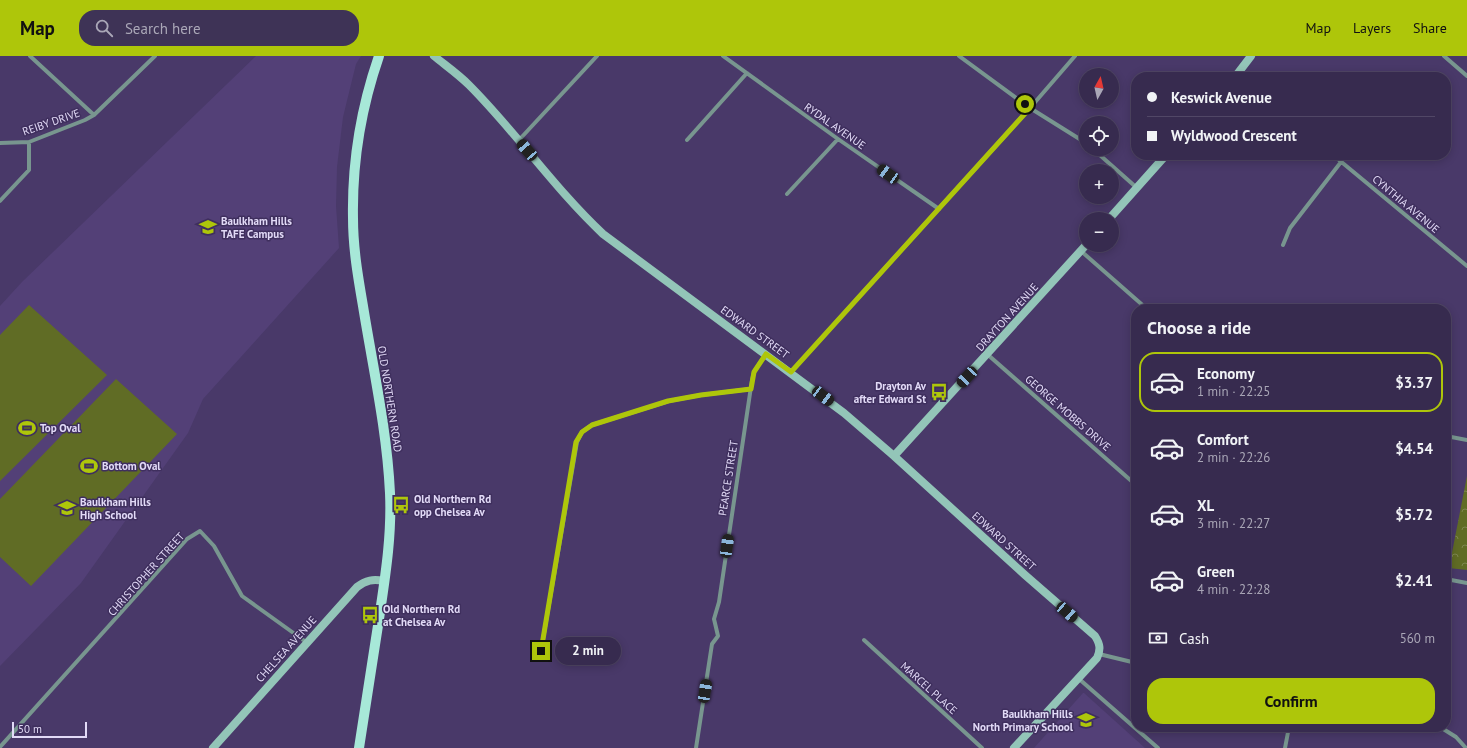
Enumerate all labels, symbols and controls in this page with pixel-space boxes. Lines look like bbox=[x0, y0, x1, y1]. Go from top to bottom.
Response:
search box bbox=[79, 10, 359, 46]
text: Map bbox=[20, 16, 55, 40]
icon: search bbox=[93, 17, 115, 39]
text: Search here bbox=[125, 19, 201, 38]
text: Map bbox=[1305, 19, 1331, 37]
text: Layers bbox=[1353, 19, 1391, 37]
text: Share bbox=[1413, 19, 1447, 37]
north arrow bbox=[1079, 68, 1119, 108]
map controls bbox=[1079, 68, 1119, 252]
text: Keswick Avenue bbox=[1171, 88, 1272, 107]
route start bbox=[1016, 95, 1034, 113]
street label: RYDAL AVENUE bbox=[802, 100, 868, 152]
street label: REIBY DRIVE bbox=[20, 106, 82, 138]
button: locate bbox=[1079, 116, 1119, 156]
text: Wyldwood Crescent bbox=[1171, 126, 1297, 145]
car bbox=[515, 137, 539, 163]
car bbox=[875, 162, 901, 186]
button: + bbox=[1079, 164, 1119, 204]
street label: CYNTHIA AVENUE bbox=[1370, 172, 1442, 236]
button: − bbox=[1079, 212, 1119, 252]
place label: Baulkham Hills TAFE Campus bbox=[221, 214, 292, 241]
school or university icon: Baulkham Hills TAFE Campus bbox=[198, 217, 218, 237]
street label: DRAYTON AVENUE bbox=[973, 280, 1041, 354]
street label: EDWARD STREET bbox=[718, 302, 792, 362]
text: Choose a ride bbox=[1147, 316, 1251, 339]
street label: OLD NORTHERN ROAD bbox=[375, 345, 405, 453]
car bbox=[954, 364, 980, 390]
icon: car bbox=[1149, 364, 1185, 400]
text: Economy bbox=[1197, 364, 1255, 383]
street label: GEORGE MOBBS DRIVE bbox=[1022, 372, 1114, 454]
text: $3.37 bbox=[1395, 373, 1433, 392]
place label: Drayton Av after Edward St bbox=[854, 379, 927, 406]
bus stop icon: Drayton Av after Edward St bbox=[929, 382, 949, 402]
text: 1 min · 22:25 bbox=[1197, 383, 1270, 400]
car bbox=[810, 384, 836, 408]
sports icon: Top Oval bbox=[17, 418, 37, 438]
place label: Top Oval bbox=[40, 421, 81, 435]
icon: car bbox=[1149, 430, 1185, 466]
text: Comfort bbox=[1197, 430, 1249, 449]
street label: PEARCE STREET bbox=[715, 439, 741, 517]
text: $4.54 bbox=[1395, 439, 1433, 458]
text: 2 min · 22:26 bbox=[1197, 449, 1270, 466]
sports icon: Bottom Oval bbox=[79, 456, 99, 476]
place label: Bottom Oval bbox=[102, 459, 161, 473]
place label: Old Northern Rd opp Chelsea Av bbox=[414, 492, 491, 519]
place label: Baulkham Hills High School bbox=[80, 495, 151, 522]
bus stop icon: Old Northern Rd opp Chelsea Av bbox=[391, 495, 411, 515]
icon: car bbox=[1149, 496, 1185, 532]
text: XL bbox=[1197, 496, 1214, 515]
school or university icon: Baulkham Hills High School bbox=[57, 498, 77, 518]
text: $5.72 bbox=[1395, 505, 1433, 524]
street label: EDWARD STREET bbox=[969, 509, 1039, 573]
text: 3 min · 22:27 bbox=[1197, 515, 1270, 532]
street label: CHRISTOPHER STREET bbox=[105, 529, 187, 619]
car bbox=[719, 533, 735, 559]
icon: car bbox=[1149, 562, 1185, 598]
text: Green bbox=[1197, 562, 1235, 581]
text: $2.41 bbox=[1395, 571, 1433, 590]
text: 4 min · 22:28 bbox=[1197, 581, 1270, 598]
car bbox=[1054, 600, 1080, 624]
place label: Old Northern Rd at Chelsea Av bbox=[383, 602, 460, 629]
bus stop icon: Old Northern Rd at Chelsea Av bbox=[360, 605, 380, 625]
street label: CHELSEA AVENUE bbox=[253, 613, 319, 685]
icon: cash bbox=[1147, 627, 1169, 649]
text: Cash bbox=[1179, 629, 1209, 648]
text: 560 m bbox=[1400, 630, 1435, 647]
callout: 2 min bbox=[555, 637, 621, 665]
route end bbox=[532, 642, 550, 660]
text: 2 min bbox=[572, 642, 604, 659]
street label: MARCEL PLACE bbox=[898, 659, 960, 717]
car bbox=[697, 678, 713, 704]
button: Confirm bbox=[1147, 678, 1435, 724]
place label: Baulkham Hills North Primary School bbox=[973, 707, 1074, 734]
school or university icon: Baulkham Hills North Primary School bbox=[1076, 710, 1096, 730]
scale bar bbox=[12, 720, 87, 739]
text: 50 m bbox=[18, 722, 42, 736]

